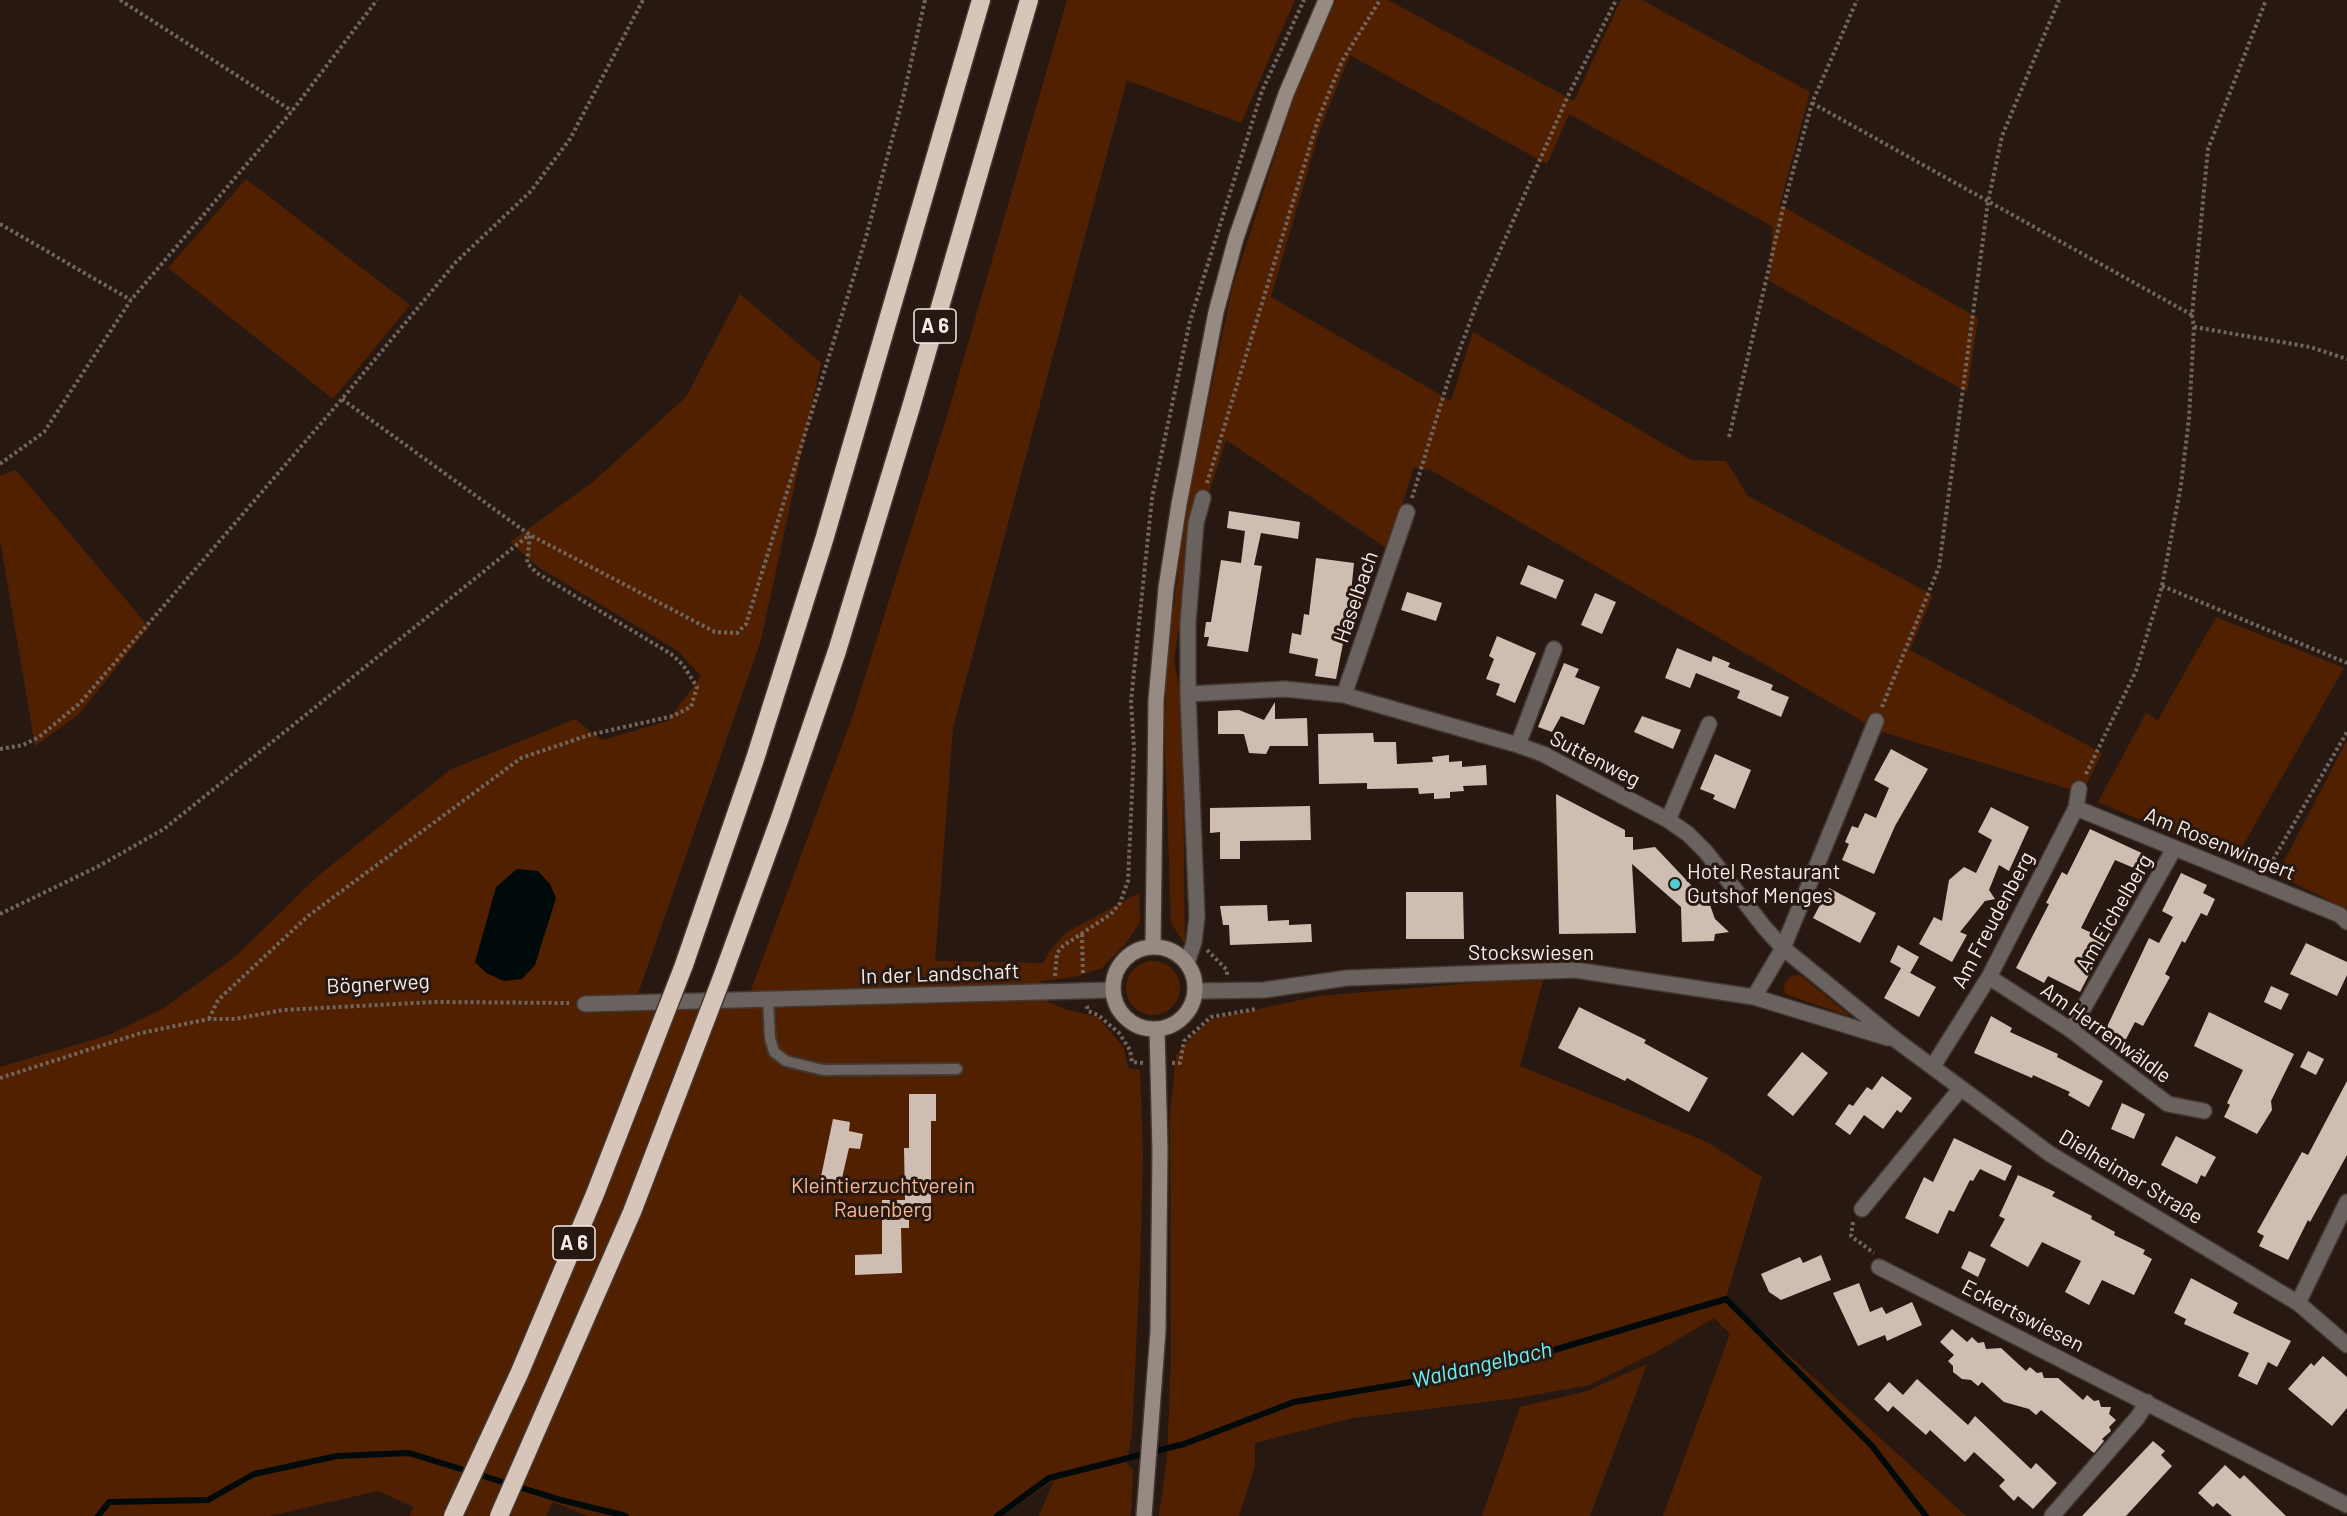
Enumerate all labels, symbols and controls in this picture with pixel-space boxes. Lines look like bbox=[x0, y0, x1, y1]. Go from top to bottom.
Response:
road number: A 6 bbox=[914, 309, 956, 343]
street label: Haselbach bbox=[1329, 548, 1383, 646]
street label: Suttenweg bbox=[1546, 726, 1644, 792]
street label: Am Rosenwingert bbox=[2141, 802, 2299, 886]
street label: Am Freudenberg bbox=[1946, 847, 2040, 993]
street label: Am Eichelberg bbox=[2070, 850, 2158, 976]
place label: Hotel Restaurant Gutshof Menges bbox=[1687, 859, 1840, 909]
marker: Hotel Restaurant Gutshof Menges bbox=[1668, 877, 1682, 891]
street label: Stockswiesen bbox=[1468, 940, 1594, 966]
street label: In der Landschaft bbox=[860, 959, 1020, 989]
street label: Bögnerweg bbox=[326, 969, 430, 999]
street label: Am Herrenwäldle bbox=[2036, 977, 2176, 1089]
street label: Dielheimer Straße bbox=[2054, 1124, 2208, 1230]
park label: Kleintierzuchtverein Rauenberg bbox=[791, 1173, 975, 1223]
road number: A 6 bbox=[553, 1226, 595, 1260]
street label: Eckertswiesen bbox=[1958, 1274, 2088, 1358]
water label: Waldangelbach bbox=[1409, 1336, 1555, 1394]

